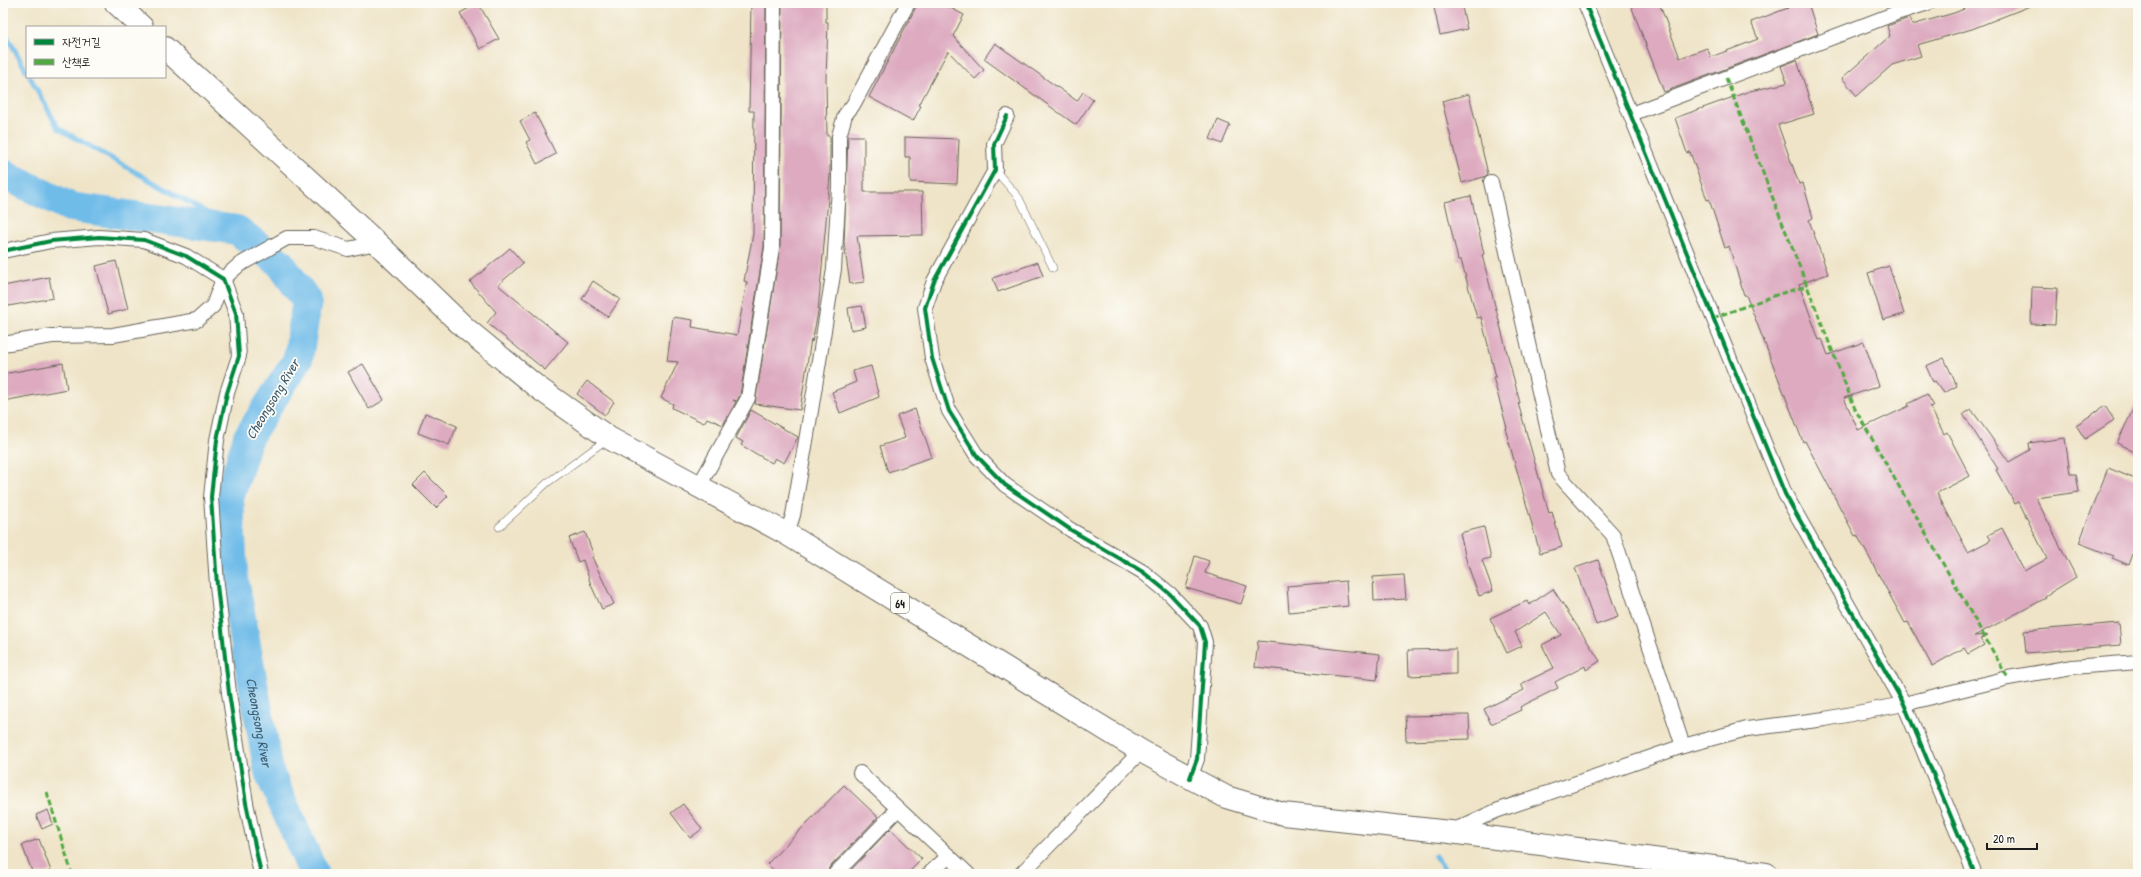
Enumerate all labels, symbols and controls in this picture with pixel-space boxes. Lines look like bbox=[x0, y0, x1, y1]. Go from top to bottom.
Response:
legend bbox=[26, 26, 166, 78]
text: 자전거길 bbox=[62, 33, 101, 50]
text: 산책로 bbox=[62, 53, 91, 70]
water label: Cheongsong River bbox=[241, 354, 305, 443]
road number: 64 bbox=[891, 593, 909, 613]
water label: Cheongsong River bbox=[243, 676, 278, 770]
scale bar bbox=[1987, 825, 2037, 851]
text: 20 m bbox=[1993, 830, 2015, 847]

